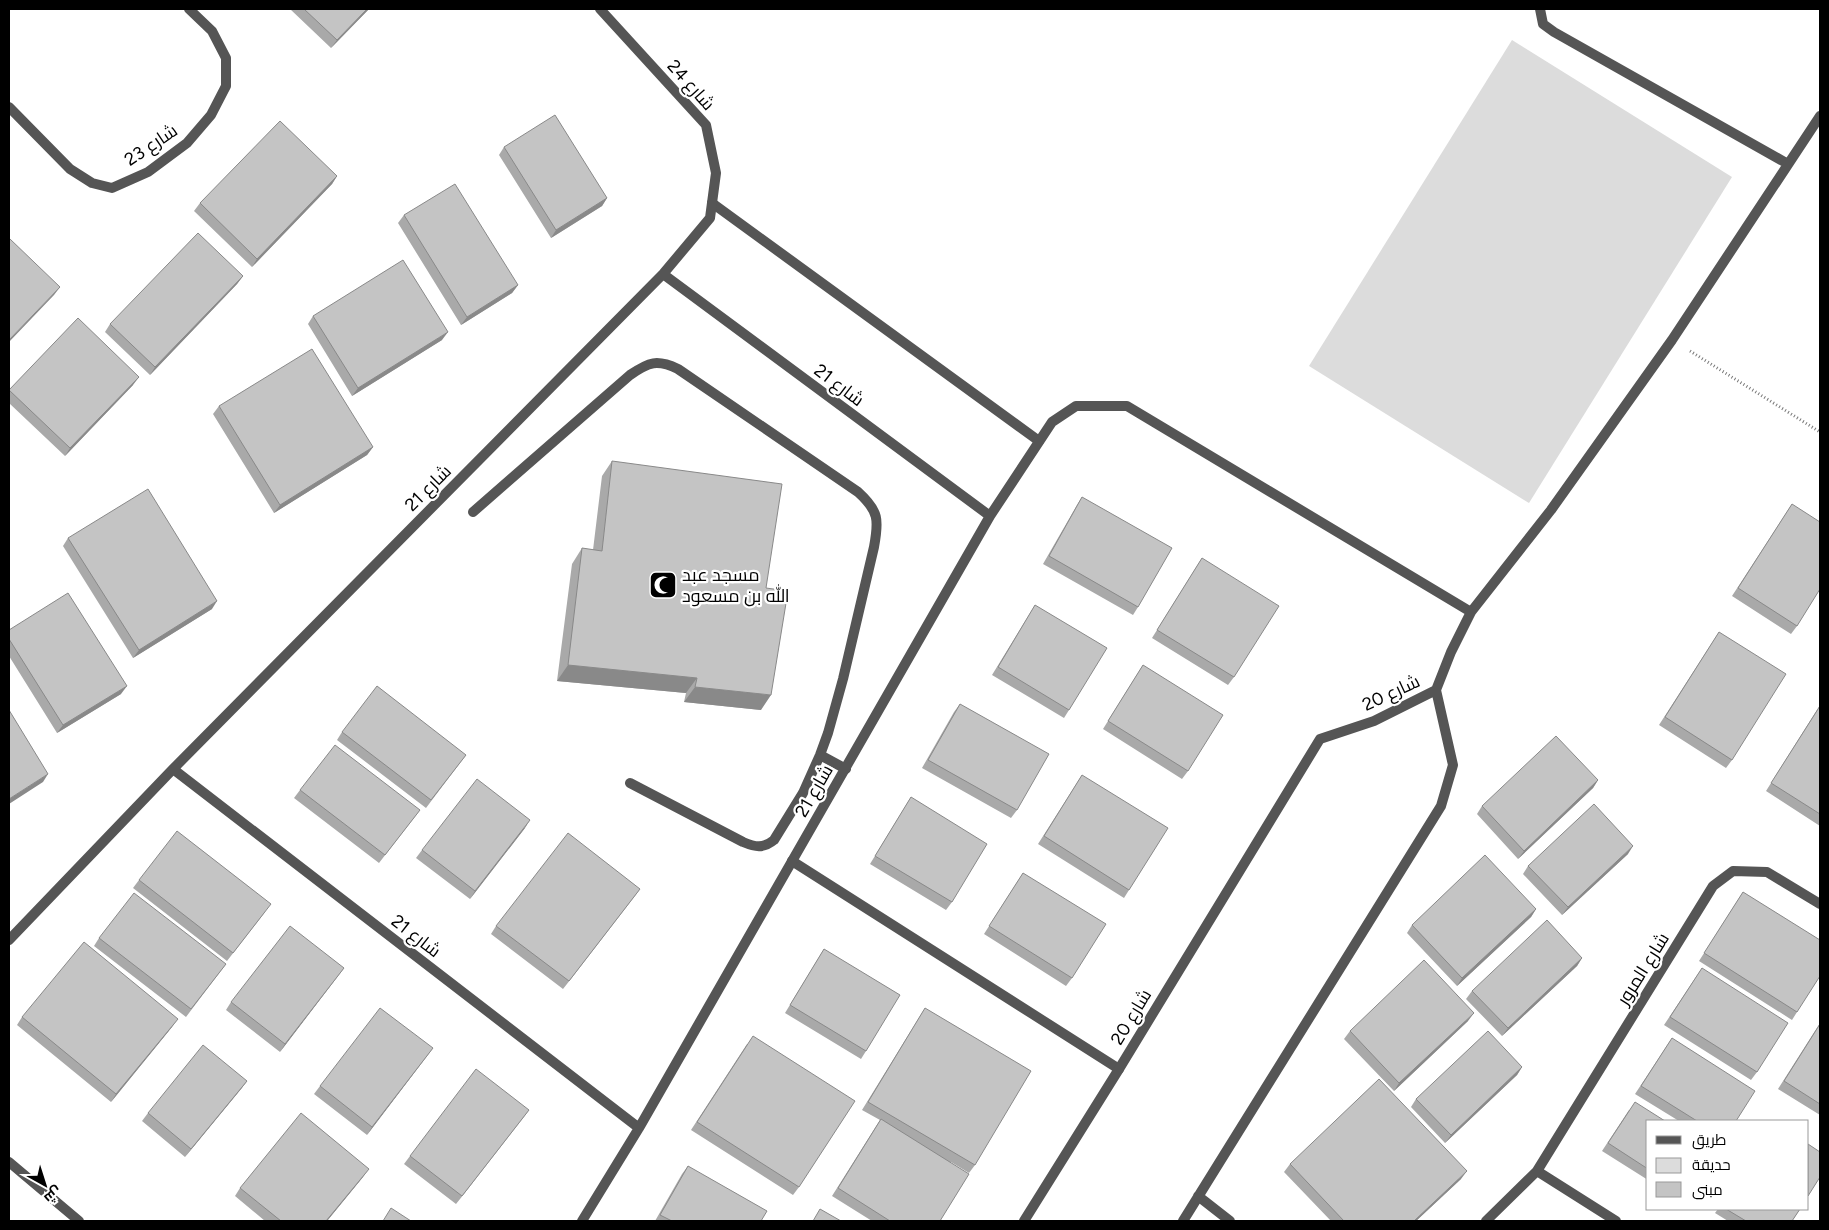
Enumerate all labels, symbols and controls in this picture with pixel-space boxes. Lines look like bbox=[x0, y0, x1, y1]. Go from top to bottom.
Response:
street label: شارع 24 bbox=[662, 55, 719, 116]
street label: شارع 23 bbox=[120, 119, 182, 171]
street label: شارع 21 bbox=[809, 359, 868, 412]
street label: شارع 21 bbox=[400, 460, 457, 517]
place label: مسجد عبد الله بن مسعود bbox=[682, 564, 790, 607]
mosque icon: مسجد عبد الله بن مسعود bbox=[648, 570, 678, 600]
street label: شارع 20 bbox=[1359, 670, 1424, 717]
street label: شارع 21 bbox=[790, 761, 839, 822]
street label: شارع 21 bbox=[386, 910, 445, 963]
street label: شارع المرور bbox=[1612, 929, 1675, 1011]
street label: شارع 20 bbox=[1106, 985, 1157, 1049]
legend bbox=[1646, 1120, 1809, 1210]
text: طريق bbox=[1692, 1131, 1726, 1150]
text: حديقة bbox=[1692, 1156, 1731, 1174]
north arrow bbox=[20, 1160, 70, 1210]
text: مبنى bbox=[1692, 1181, 1723, 1200]
text: ش bbox=[41, 1182, 65, 1207]

